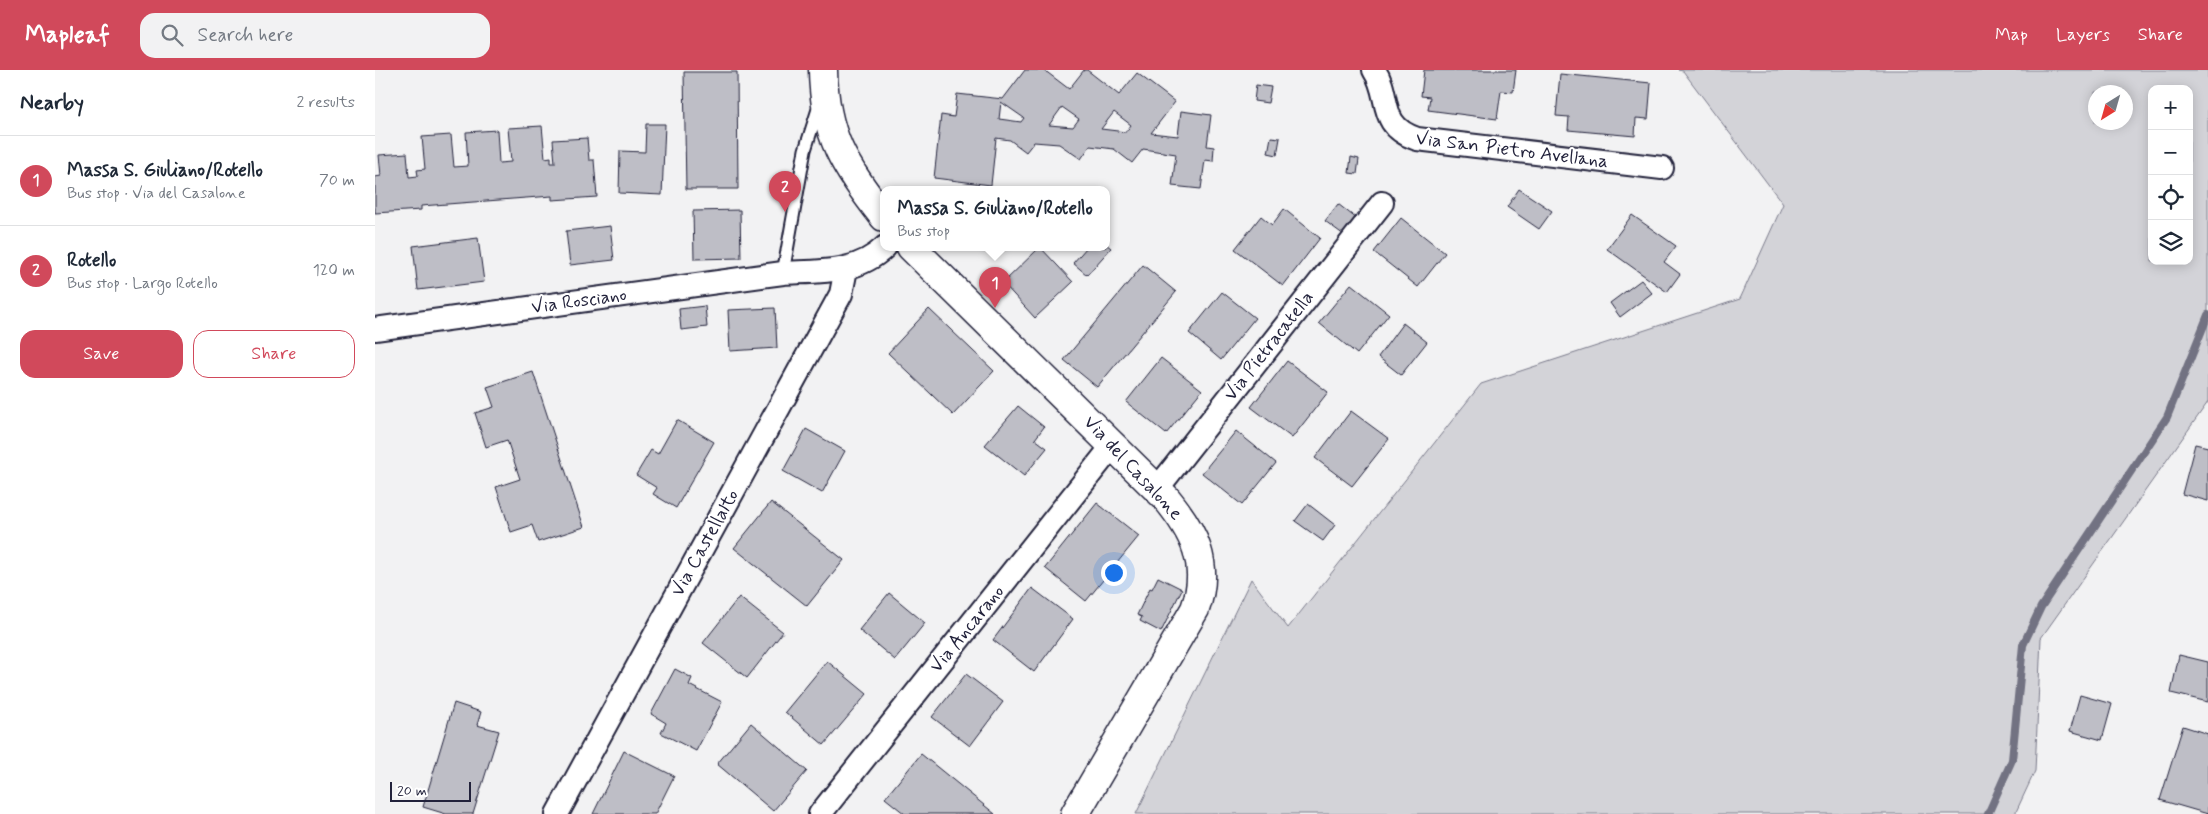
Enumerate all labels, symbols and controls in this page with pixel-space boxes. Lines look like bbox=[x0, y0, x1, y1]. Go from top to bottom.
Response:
search box bbox=[140, 13, 490, 58]
text: Mapleaf bbox=[25, 20, 110, 51]
icon: search bbox=[158, 21, 186, 49]
text: Search here bbox=[198, 23, 293, 48]
text: Map bbox=[1995, 23, 2028, 47]
text: Layers bbox=[2056, 23, 2110, 47]
text: Share bbox=[2138, 23, 2183, 47]
north arrow bbox=[2088, 85, 2133, 130]
map controls bbox=[2148, 85, 2193, 265]
button: + bbox=[2148, 85, 2193, 130]
text: Nearby bbox=[20, 89, 84, 117]
text: 2 results bbox=[297, 92, 355, 113]
street label: Via San Pietro Avellana bbox=[1414, 126, 1610, 174]
button: − bbox=[2148, 130, 2193, 175]
text: Massa S. Giuliano/Rotello bbox=[67, 158, 263, 183]
text: 1 bbox=[32, 170, 40, 191]
text: 70 m bbox=[319, 170, 355, 191]
pin: 2 bbox=[769, 171, 801, 212]
button: locate bbox=[2148, 175, 2193, 220]
text: Bus stop · Via del Casalone bbox=[67, 183, 246, 204]
popup bbox=[880, 186, 1110, 251]
text: Massa S. Giuliano/Rotello bbox=[897, 196, 1093, 221]
button: layers bbox=[2148, 220, 2193, 265]
text: Bus stop bbox=[897, 221, 950, 242]
text: Rotello bbox=[67, 248, 116, 273]
text: 2 bbox=[32, 260, 40, 281]
text: 120 m bbox=[313, 260, 355, 281]
pin: 1 bbox=[979, 267, 1011, 308]
text: Bus stop · Largo Rotello bbox=[67, 273, 218, 294]
street label: Via Rosciano bbox=[530, 282, 628, 320]
street label: Via Pietracatella bbox=[1218, 286, 1320, 406]
button: Save bbox=[20, 330, 183, 378]
button: Share bbox=[193, 330, 355, 378]
street label: Via del Casalone bbox=[1078, 410, 1188, 526]
street label: Via Castellalto bbox=[665, 485, 745, 601]
your location bbox=[1101, 560, 1127, 586]
street label: Via Ancarano bbox=[924, 580, 1010, 678]
scale bar bbox=[390, 779, 471, 802]
text: 20 m bbox=[397, 782, 427, 800]

